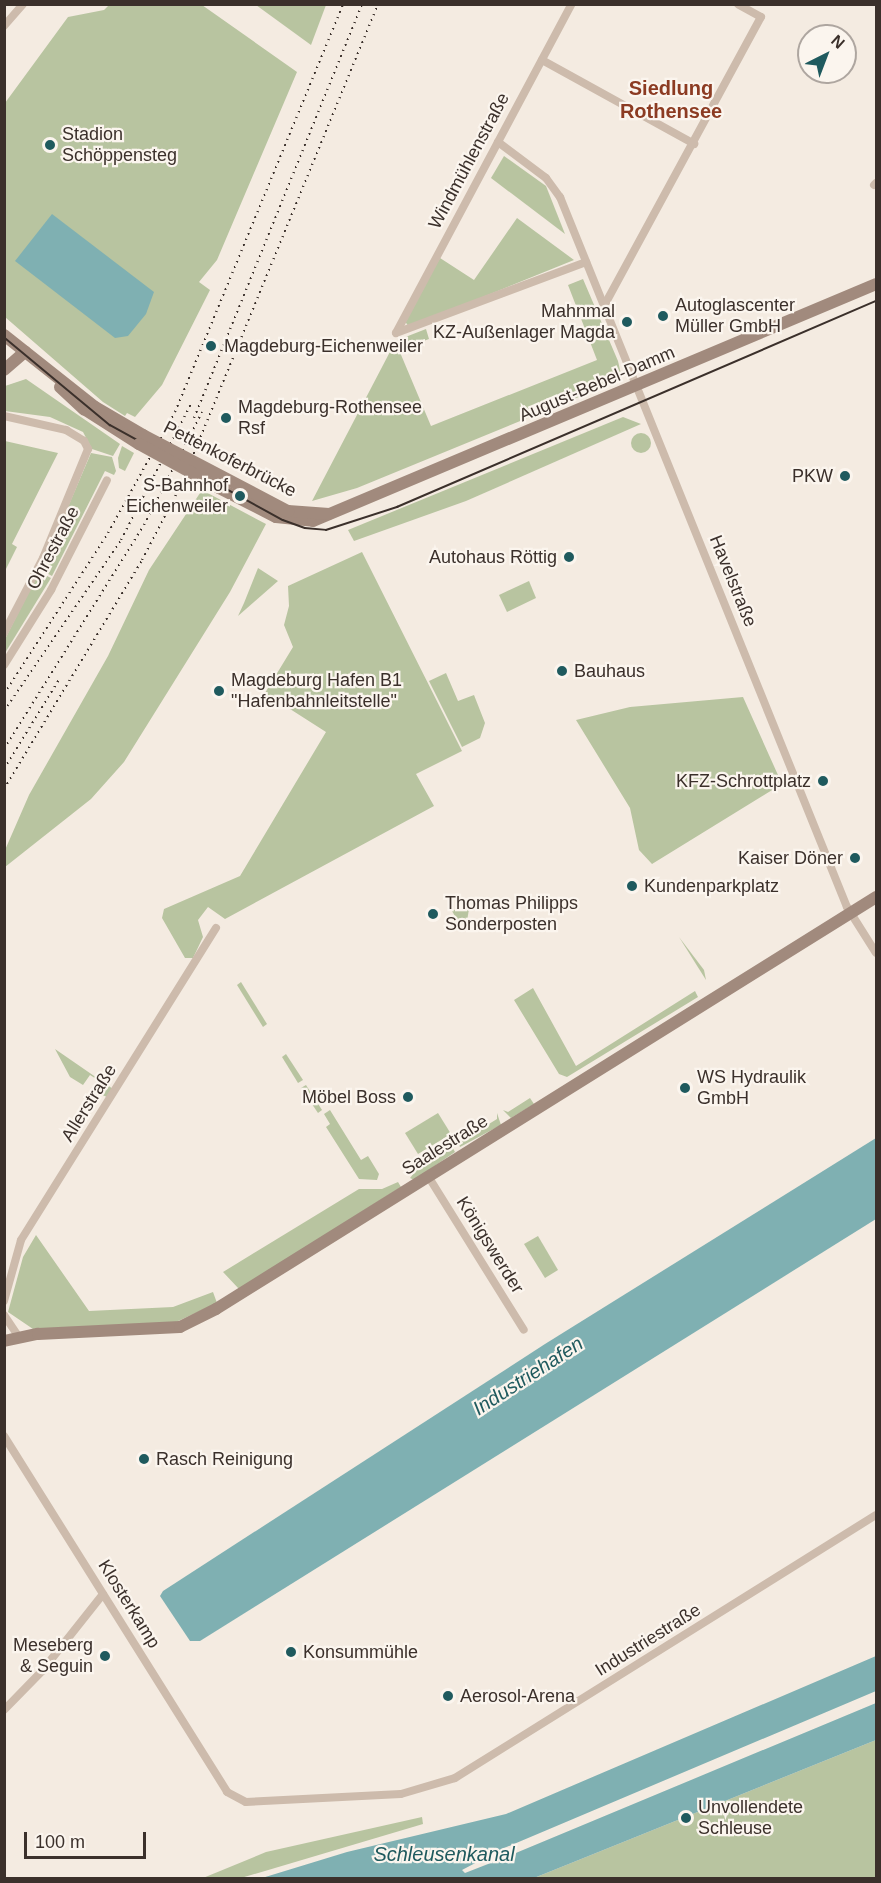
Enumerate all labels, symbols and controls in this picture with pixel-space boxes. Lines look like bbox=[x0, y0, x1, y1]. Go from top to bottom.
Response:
north arrow bbox=[797, 24, 857, 84]
text: N bbox=[828, 32, 848, 52]
district label: Siedlung Rothensee bbox=[620, 77, 722, 124]
street label: Windmühlenstraße bbox=[424, 89, 514, 233]
place label: Stadion Schöppensteg bbox=[62, 124, 177, 166]
marker: Stadion Schöppensteg bbox=[43, 138, 57, 152]
place label: Autoglascenter Müller GmbH bbox=[675, 295, 795, 338]
place label: Mahnmal KZ-Außenlager Magda bbox=[433, 301, 615, 344]
marker: Autoglascenter Müller GmbH bbox=[656, 309, 670, 323]
marker: Mahnmal KZ-Außenlager Magda bbox=[620, 315, 634, 329]
place label: Magdeburg-Eichenweiler bbox=[224, 335, 423, 357]
marker: Magdeburg-Eichenweiler bbox=[202, 337, 220, 355]
street label: August-Bebel-Damm bbox=[516, 341, 678, 427]
place label: Magdeburg-Rothensee Rsf bbox=[238, 397, 422, 440]
marker: Magdeburg-Rothensee Rsf bbox=[219, 411, 233, 425]
street label: Pettenkoferbrücke bbox=[160, 416, 300, 502]
place label: PKW bbox=[792, 465, 833, 487]
marker: PKW bbox=[838, 469, 852, 483]
place label: S-Bahnhof Eichenweiler bbox=[126, 475, 228, 518]
marker: S-Bahnhof Eichenweiler bbox=[233, 489, 247, 503]
street label: Ohrestraße bbox=[22, 503, 84, 593]
street label: Havelstraße bbox=[705, 532, 761, 630]
place label: Autohaus Röttig bbox=[429, 546, 557, 568]
marker: Autohaus Röttig bbox=[562, 550, 576, 564]
place label: Bauhaus bbox=[574, 660, 645, 682]
marker: Bauhaus bbox=[555, 664, 569, 678]
place label: Magdeburg Hafen B1 "Hafenbahnleitstelle" bbox=[231, 670, 402, 712]
marker: Magdeburg Hafen B1 "Hafenbahnleitstelle" bbox=[212, 684, 226, 698]
place label: KFZ-Schrottplatz bbox=[676, 770, 811, 792]
marker: KFZ-Schrottplatz bbox=[816, 774, 830, 788]
place label: Kaiser Döner bbox=[738, 847, 843, 869]
marker: Kaiser Döner bbox=[848, 851, 862, 865]
place label: Kundenparkplatz bbox=[644, 875, 779, 897]
marker: Kundenparkplatz bbox=[625, 879, 639, 893]
place label: Thomas Philipps Sonderposten bbox=[445, 893, 578, 936]
marker: Thomas Philipps Sonderposten bbox=[426, 907, 440, 921]
street label: Allerstraße bbox=[57, 1060, 121, 1146]
place label: WS Hydraulik GmbH bbox=[697, 1067, 806, 1110]
marker: WS Hydraulik GmbH bbox=[678, 1081, 692, 1095]
place label: Möbel Boss bbox=[302, 1086, 396, 1108]
marker: Möbel Boss bbox=[401, 1090, 415, 1104]
street label: Saalestraße bbox=[398, 1110, 492, 1180]
street label: Königswerder bbox=[452, 1193, 528, 1297]
water label: Industriehafen bbox=[468, 1331, 588, 1421]
place label: Rasch Reinigung bbox=[156, 1448, 293, 1470]
marker: Rasch Reinigung bbox=[137, 1452, 151, 1466]
street label: Klosterkamp bbox=[93, 1556, 165, 1652]
street label: Industriestraße bbox=[591, 1599, 705, 1681]
place label: Meseberg & Seguin bbox=[13, 1635, 93, 1678]
place label: Konsummühle bbox=[303, 1641, 418, 1663]
marker: Konsummühle bbox=[284, 1645, 298, 1659]
marker: Meseberg & Seguin bbox=[98, 1649, 112, 1663]
place label: Aerosol-Arena bbox=[460, 1685, 575, 1707]
marker: Aerosol-Arena bbox=[441, 1689, 455, 1703]
place label: Unvollendete Schleuse bbox=[698, 1797, 803, 1840]
marker: Unvollendete Schleuse bbox=[679, 1811, 693, 1825]
scale bar bbox=[27, 1820, 148, 1858]
text: 100 m bbox=[35, 1832, 85, 1852]
water label: Schleusenkanal bbox=[373, 1842, 515, 1866]

